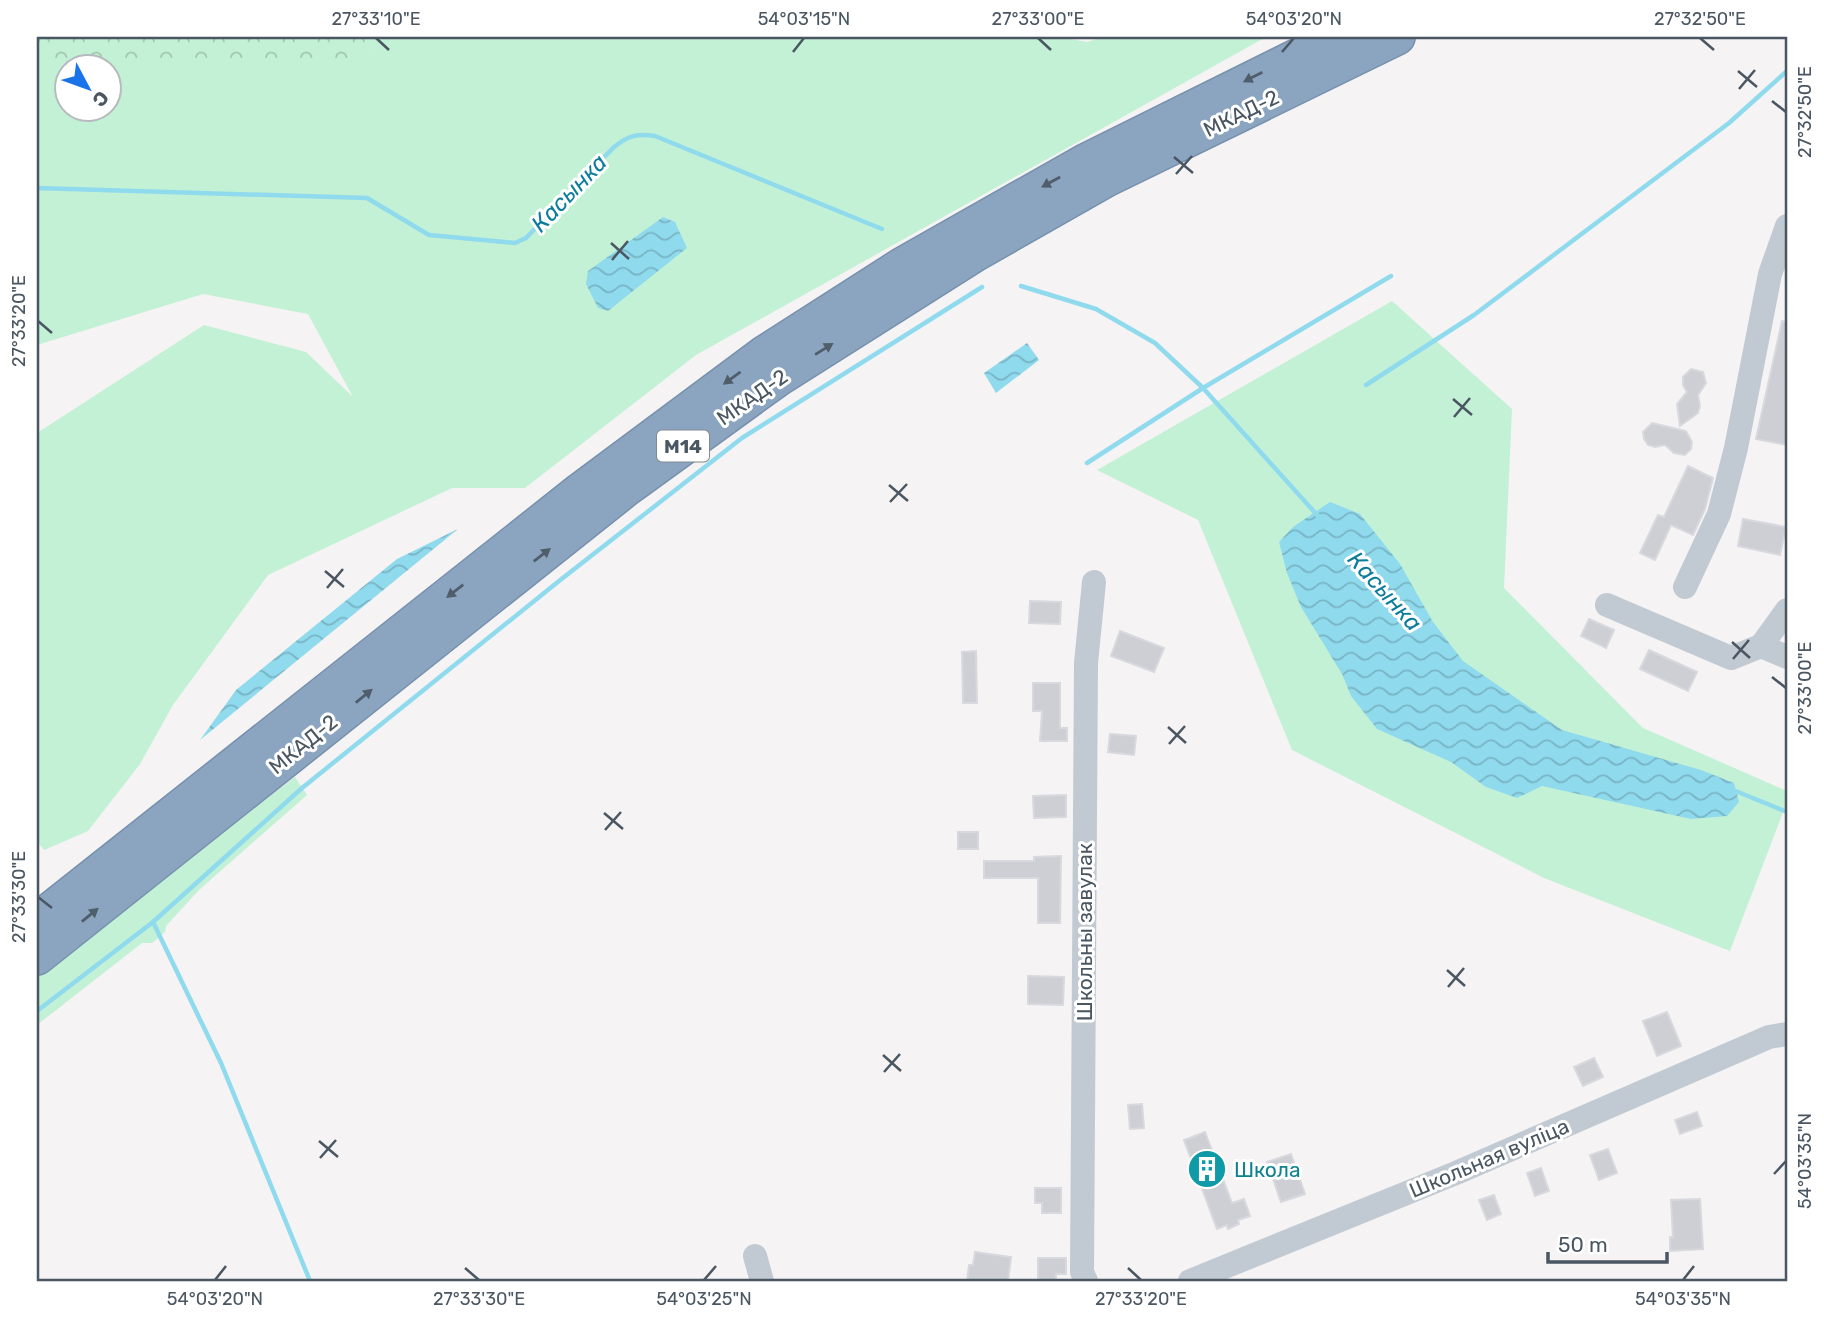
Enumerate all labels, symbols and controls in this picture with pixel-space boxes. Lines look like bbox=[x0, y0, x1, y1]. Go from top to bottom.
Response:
text: 27°33'10"E bbox=[331, 8, 421, 30]
text: 54°03'15"N bbox=[758, 8, 850, 30]
text: 27°33'00"E bbox=[992, 8, 1084, 30]
text: 54°03'20"N bbox=[1246, 8, 1342, 30]
text: 27°32'50"E bbox=[1654, 8, 1746, 30]
north arrow bbox=[52, 52, 122, 122]
text: 27°32'50"E bbox=[1794, 66, 1816, 158]
one-way arrow bbox=[1243, 72, 1263, 83]
street label: МКАД-2 bbox=[1199, 84, 1283, 142]
text: С bbox=[87, 86, 114, 111]
water label: Касынка bbox=[525, 148, 613, 238]
one-way arrow bbox=[1041, 176, 1061, 188]
text: 27°33'20"E bbox=[8, 275, 30, 367]
one-way arrow bbox=[815, 342, 834, 355]
street label: МКАД-2 bbox=[712, 364, 792, 430]
one-way arrow bbox=[723, 370, 741, 384]
road number: М14 bbox=[657, 430, 709, 462]
water label: Касынка bbox=[1342, 546, 1428, 636]
one-way arrow bbox=[532, 547, 550, 562]
one-way arrow bbox=[446, 583, 464, 598]
text: 27°33'00"E bbox=[1794, 642, 1816, 734]
one-way arrow bbox=[354, 689, 372, 704]
street label: МКАД-2 bbox=[264, 709, 342, 779]
street label: Школьны завулак bbox=[1072, 843, 1097, 1021]
text: 27°33'30"E bbox=[8, 851, 30, 943]
one-way arrow bbox=[81, 907, 99, 922]
street label: Школьная вуліца bbox=[1405, 1113, 1573, 1203]
text: 54°03'35"N bbox=[1794, 1113, 1816, 1209]
building icon: Школа bbox=[1186, 1148, 1228, 1190]
place label: Школа bbox=[1234, 1157, 1301, 1182]
scale bar bbox=[1548, 1220, 1666, 1264]
text: 50 m bbox=[1558, 1232, 1608, 1257]
text: 54°03'20"N bbox=[167, 1288, 263, 1310]
text: 27°33'30"E bbox=[433, 1288, 525, 1310]
text: 54°03'25"N bbox=[656, 1288, 752, 1310]
text: 27°33'20"E bbox=[1095, 1288, 1187, 1310]
text: 54°03'35"N bbox=[1635, 1288, 1731, 1310]

